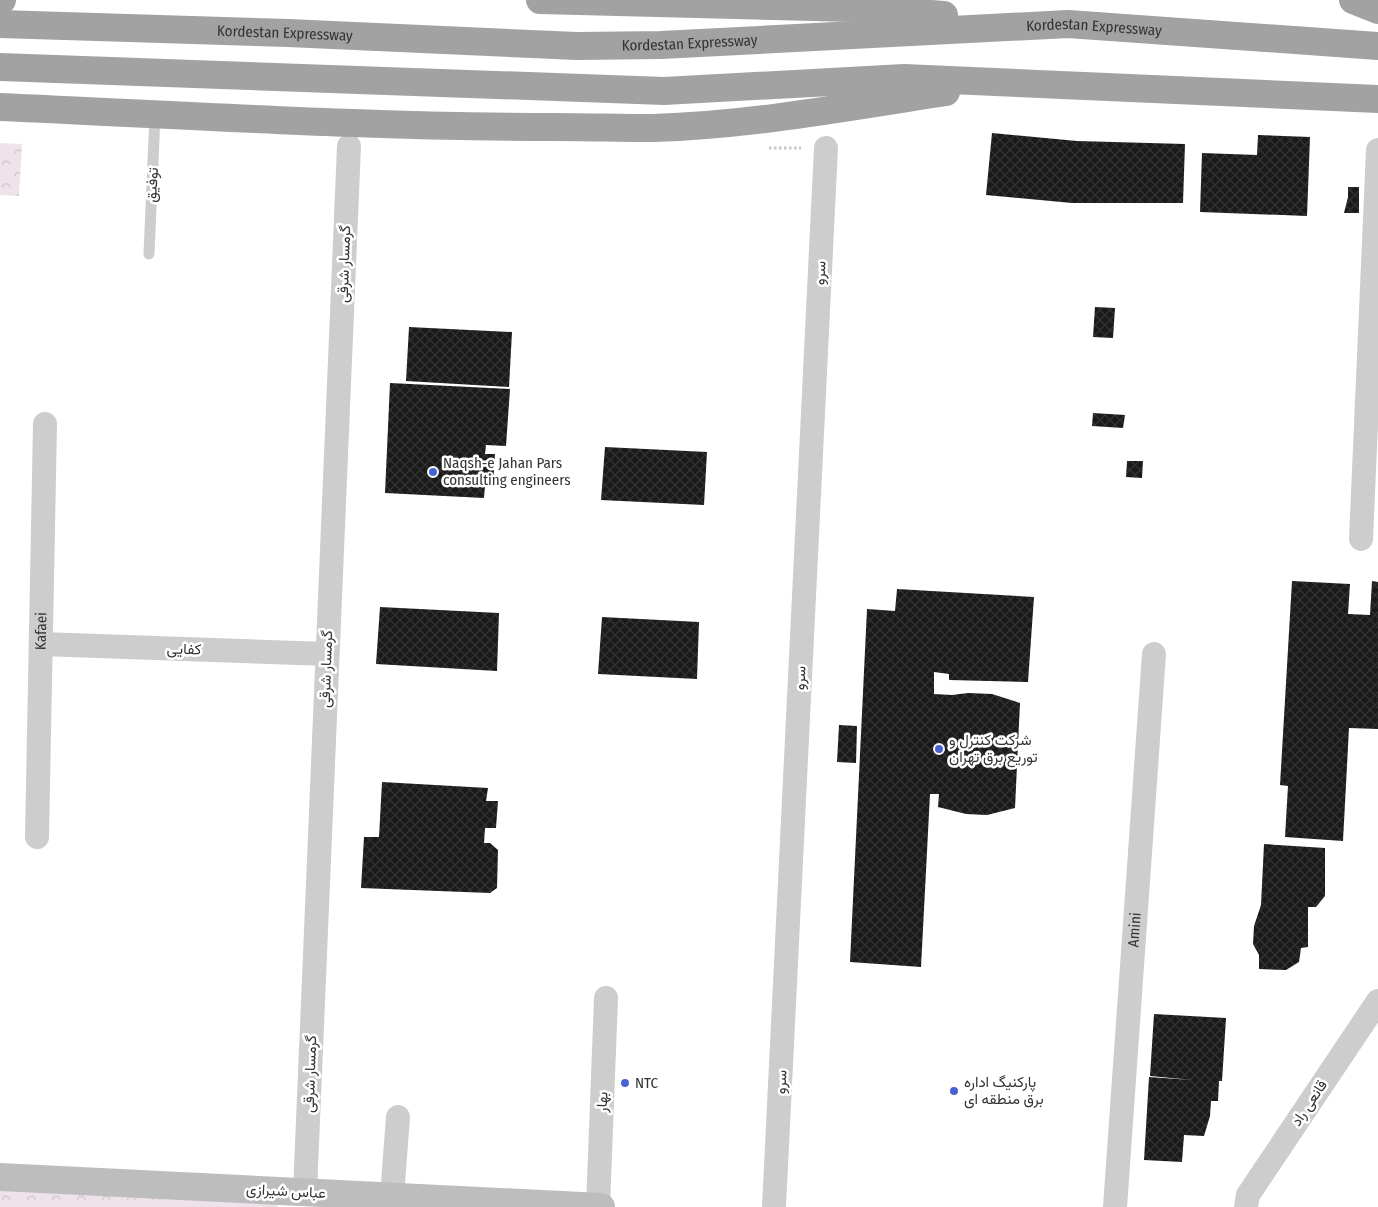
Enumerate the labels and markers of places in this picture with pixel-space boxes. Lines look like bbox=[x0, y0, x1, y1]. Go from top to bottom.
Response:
place label: Naqsh-e Jahan Pars consulting engineers bbox=[443, 454, 571, 489]
marker: Naqsh-e Jahan Pars consulting engineers bbox=[427, 466, 439, 478]
place label: شرکت کنترل و توریع برق تهران bbox=[949, 731, 1038, 768]
marker: شرکت کنترل و توریع برق تهران bbox=[933, 743, 945, 755]
place label: پارکنیگ اداره برق منطقه ای bbox=[964, 1073, 1044, 1109]
place label: NTC bbox=[635, 1074, 659, 1092]
marker: NTC bbox=[619, 1077, 631, 1089]
marker: پارکنیگ اداره برق منطقه ای bbox=[948, 1085, 960, 1097]

